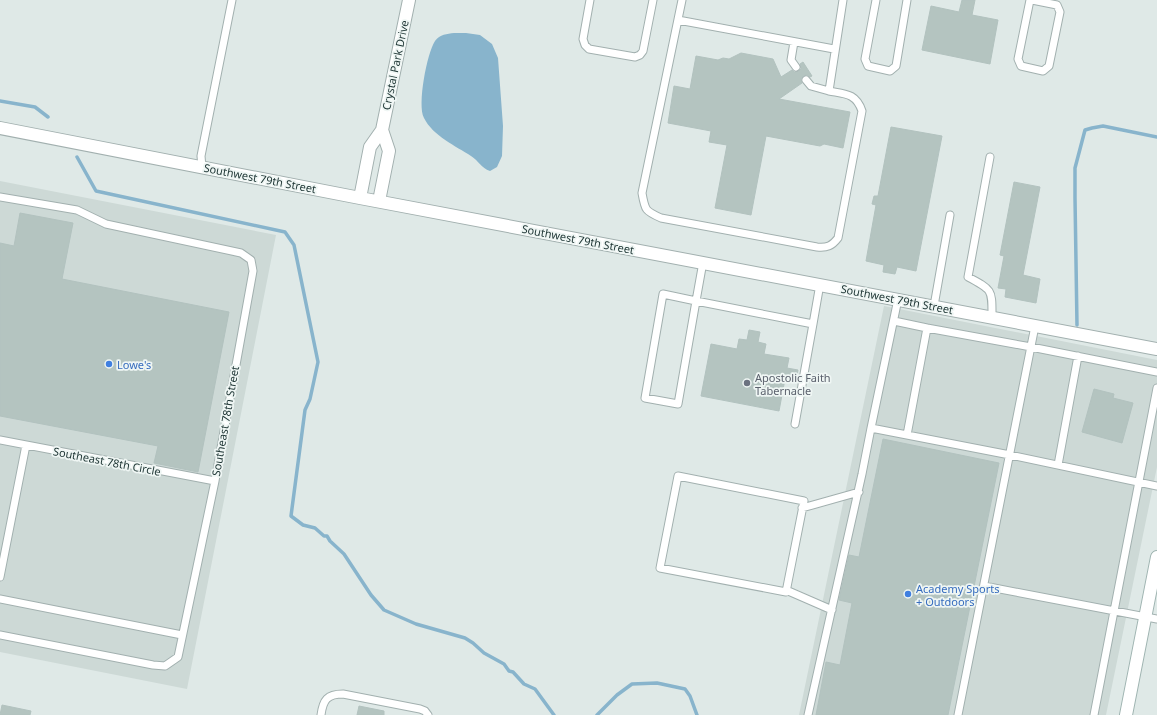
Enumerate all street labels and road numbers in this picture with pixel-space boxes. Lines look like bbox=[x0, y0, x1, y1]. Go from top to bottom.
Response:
street label: Crystal Park Drive bbox=[378, 19, 412, 111]
street label: Southwest 79th Street bbox=[203, 160, 317, 196]
street label: Southwest 79th Street bbox=[521, 221, 635, 257]
street label: Southwest 79th Street bbox=[840, 281, 954, 317]
street label: Southeast 78th Street bbox=[208, 365, 242, 477]
street label: Southeast 78th Circle bbox=[52, 443, 162, 479]

